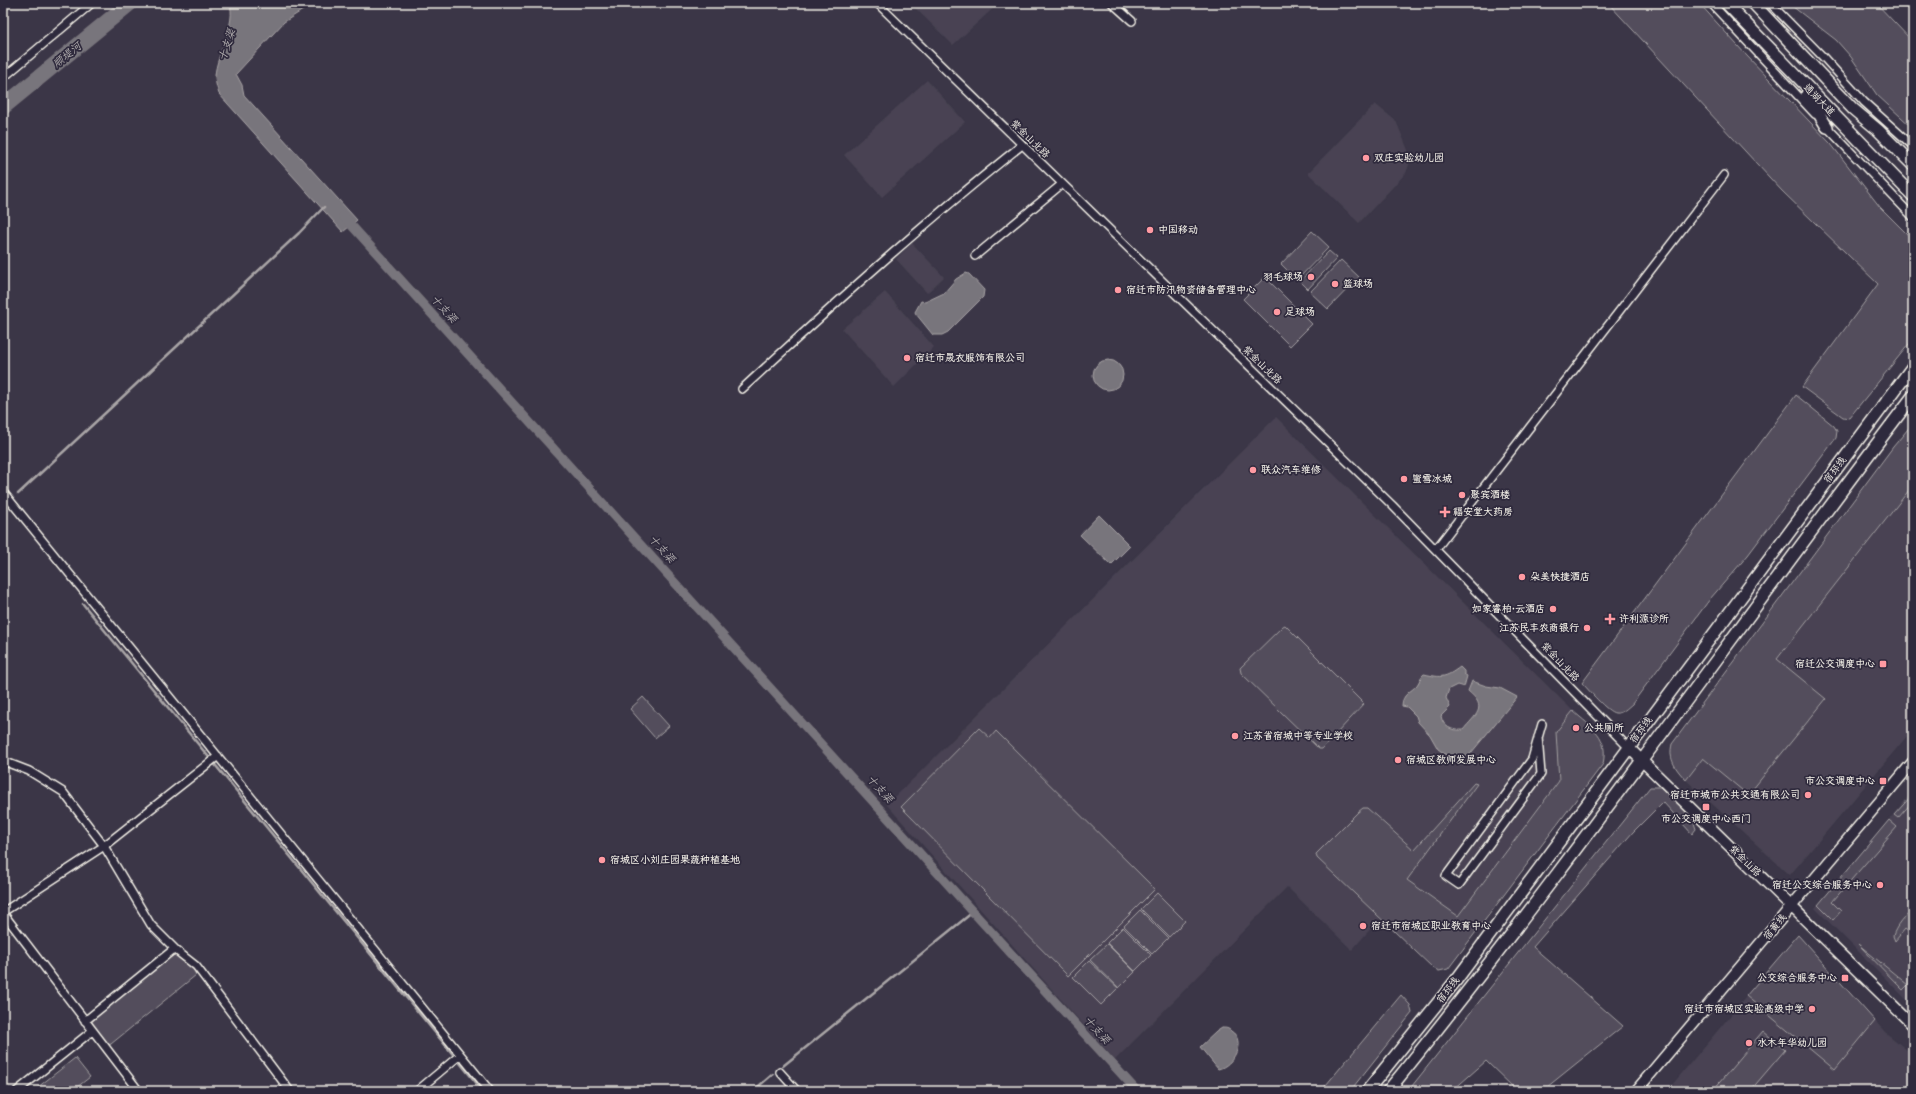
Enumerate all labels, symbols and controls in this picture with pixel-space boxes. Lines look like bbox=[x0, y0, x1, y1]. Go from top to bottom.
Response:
water label: 十支渠 bbox=[216, 26, 239, 63]
water label: 顺堤河 bbox=[50, 38, 85, 70]
street label: 通湖大道 bbox=[1801, 81, 1837, 119]
street label: 紫金山北路 bbox=[1008, 117, 1052, 161]
place label: 双庄实验幼儿园 bbox=[1374, 152, 1444, 164]
marker: 双庄实验幼儿园 bbox=[1361, 153, 1371, 163]
place label: 中国移动 bbox=[1158, 224, 1198, 236]
marker: 中国移动 bbox=[1145, 225, 1155, 235]
place label: 羽毛球场 bbox=[1263, 271, 1303, 283]
marker: 羽毛球场 bbox=[1306, 272, 1316, 282]
place label: 篮球场 bbox=[1343, 278, 1373, 290]
marker: 篮球场 bbox=[1330, 279, 1340, 289]
place label: 宿迁市防汛物资储备管理中心 bbox=[1126, 284, 1256, 296]
marker: 宿迁市防汛物资储备管理中心 bbox=[1113, 285, 1123, 295]
water label: 十支渠 bbox=[428, 292, 461, 326]
place label: 足球场 bbox=[1285, 306, 1315, 318]
marker: 足球场 bbox=[1272, 307, 1282, 317]
street label: 紫金山北路 bbox=[1240, 343, 1284, 387]
place label: 宿迁市晟衣服饰有限公司 bbox=[915, 352, 1025, 364]
marker: 宿迁市晟衣服饰有限公司 bbox=[902, 353, 912, 363]
street label: 宿邳线 bbox=[1821, 454, 1849, 486]
place label: 联众汽车维修 bbox=[1261, 464, 1321, 476]
marker: 联众汽车维修 bbox=[1248, 465, 1258, 475]
place label: 蜜雪冰城 bbox=[1412, 473, 1452, 485]
marker: 蜜雪冰城 bbox=[1399, 474, 1409, 484]
place label: 聚宾酒楼 bbox=[1470, 489, 1510, 501]
marker: 聚宾酒楼 bbox=[1457, 490, 1467, 500]
place label: 福安堂大药房 bbox=[1453, 506, 1513, 518]
marker: 福安堂大药房 bbox=[1440, 507, 1450, 517]
water label: 十支渠 bbox=[646, 532, 679, 566]
place label: 朵美快捷酒店 bbox=[1530, 571, 1590, 583]
marker: 朵美快捷酒店 bbox=[1517, 572, 1527, 582]
place label: 如家睿柏·云酒店 bbox=[1472, 603, 1545, 615]
marker: 如家睿柏·云酒店 bbox=[1548, 604, 1558, 614]
marker: 许利源诊所 bbox=[1604, 613, 1616, 625]
place label: 许利源诊所 bbox=[1619, 613, 1669, 625]
place label: 江苏民丰农商银行 bbox=[1499, 622, 1579, 634]
marker: 江苏民丰农商银行 bbox=[1582, 623, 1592, 633]
street label: 紫金山北路 bbox=[1538, 640, 1582, 684]
place label: 宿迁公交调度中心 bbox=[1795, 658, 1875, 670]
marker: 宿迁公交调度中心 bbox=[1878, 659, 1888, 669]
street label: 宿邳线 bbox=[1627, 714, 1655, 746]
place label: 公共厕所 bbox=[1584, 722, 1624, 734]
marker: 公共厕所 bbox=[1571, 723, 1581, 733]
place label: 江苏省宿城中等专业学校 bbox=[1243, 730, 1353, 742]
marker: 江苏省宿城中等专业学校 bbox=[1230, 731, 1240, 741]
place label: 宿城区教师发展中心 bbox=[1406, 754, 1496, 766]
marker: 宿城区教师发展中心 bbox=[1393, 755, 1403, 765]
water label: 十支渠 bbox=[864, 772, 897, 806]
place label: 市公交调度中心 bbox=[1805, 775, 1875, 787]
marker: 市公交调度中心 bbox=[1878, 776, 1888, 786]
place label: 宿迁市城市公共交通有限公司 bbox=[1670, 789, 1800, 801]
marker: 宿迁市城市公共交通有限公司 bbox=[1803, 790, 1813, 800]
marker: 市公交调度中心西门 bbox=[1701, 802, 1711, 812]
place label: 市公交调度中心西门 bbox=[1661, 813, 1751, 825]
street label: 紫金山路 bbox=[1726, 843, 1764, 879]
place label: 宿城区小刘庄园果蔬种植基地 bbox=[610, 854, 740, 866]
marker: 宿城区小刘庄园果蔬种植基地 bbox=[597, 855, 607, 865]
place label: 宿迁公交综合服务中心 bbox=[1772, 879, 1872, 891]
marker: 宿迁公交综合服务中心 bbox=[1875, 880, 1885, 890]
street label: 宿黄线 bbox=[1761, 912, 1789, 942]
place label: 宿迁市宿城区职业教育中心 bbox=[1371, 920, 1491, 932]
marker: 宿迁市宿城区职业教育中心 bbox=[1358, 921, 1368, 931]
place label: 公交综合服务中心 bbox=[1757, 972, 1837, 984]
marker: 公交综合服务中心 bbox=[1840, 973, 1850, 983]
street label: 宿邳线 bbox=[1434, 974, 1462, 1006]
place label: 宿迁市宿城区实验高级中学 bbox=[1684, 1003, 1804, 1015]
marker: 宿迁市宿城区实验高级中学 bbox=[1807, 1004, 1817, 1014]
water label: 十支渠 bbox=[1081, 1013, 1114, 1047]
place label: 水木年华幼儿园 bbox=[1757, 1037, 1827, 1049]
marker: 水木年华幼儿园 bbox=[1744, 1038, 1754, 1048]

